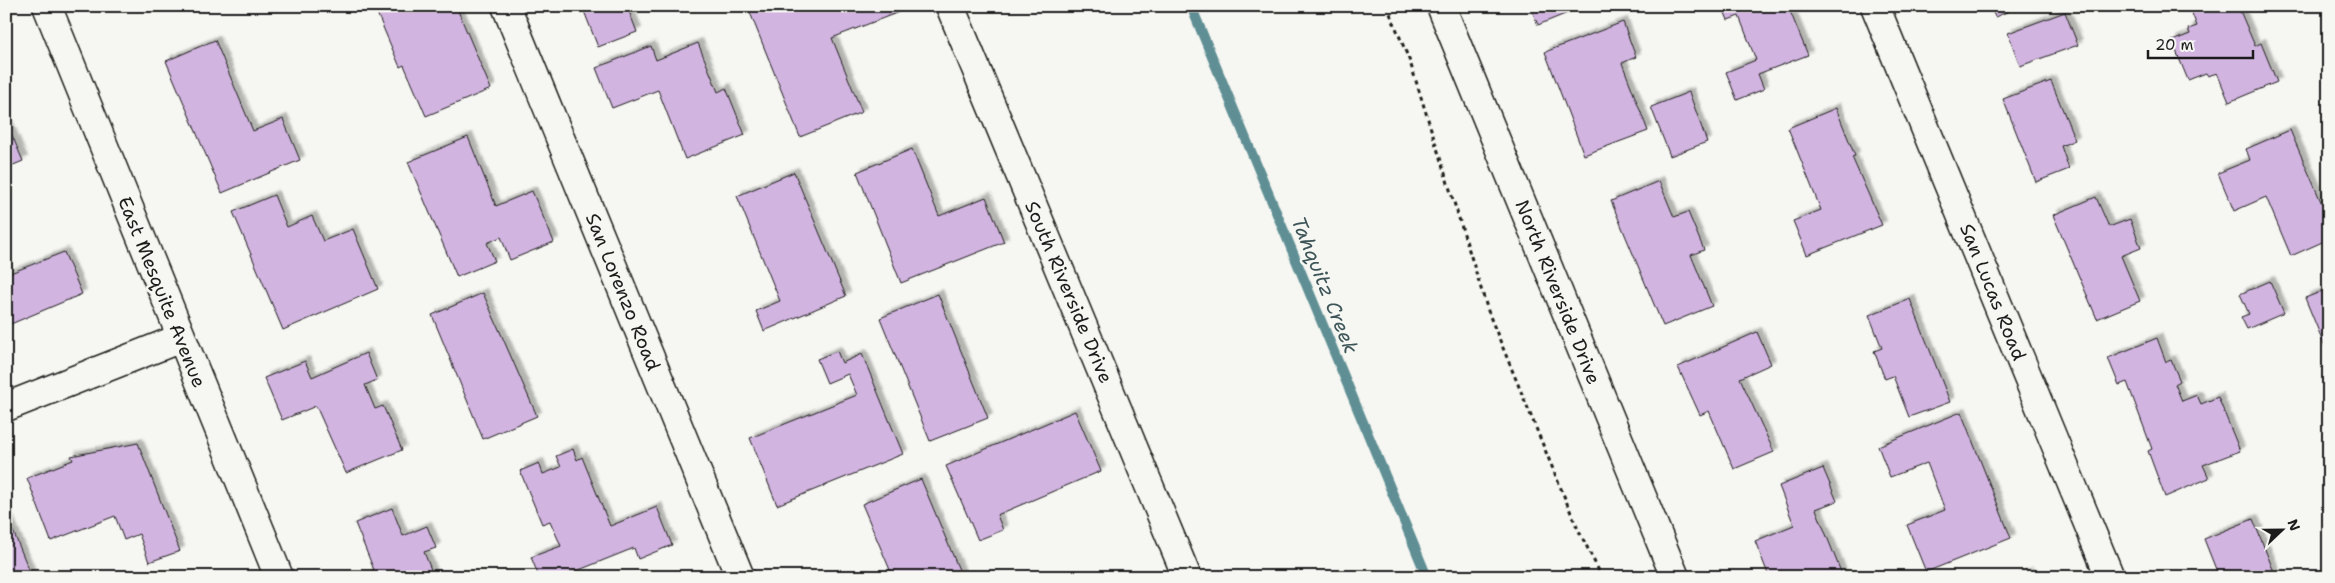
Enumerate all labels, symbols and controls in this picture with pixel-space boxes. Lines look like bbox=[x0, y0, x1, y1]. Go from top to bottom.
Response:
scale bar bbox=[2148, 28, 2252, 60]
text: 20 m bbox=[2155, 35, 2194, 55]
street label: East Mesquite Avenue bbox=[112, 193, 212, 391]
street label: North Riverside Drive bbox=[1510, 196, 1606, 388]
street label: South Riverside Drive bbox=[1019, 197, 1119, 387]
street label: San Lorenzo Road bbox=[580, 209, 666, 375]
water label: Tahquitz Creek bbox=[1286, 213, 1364, 358]
street label: San Lucas Road bbox=[1954, 220, 2032, 364]
north arrow bbox=[2258, 506, 2308, 556]
text: N bbox=[2284, 517, 2304, 534]

